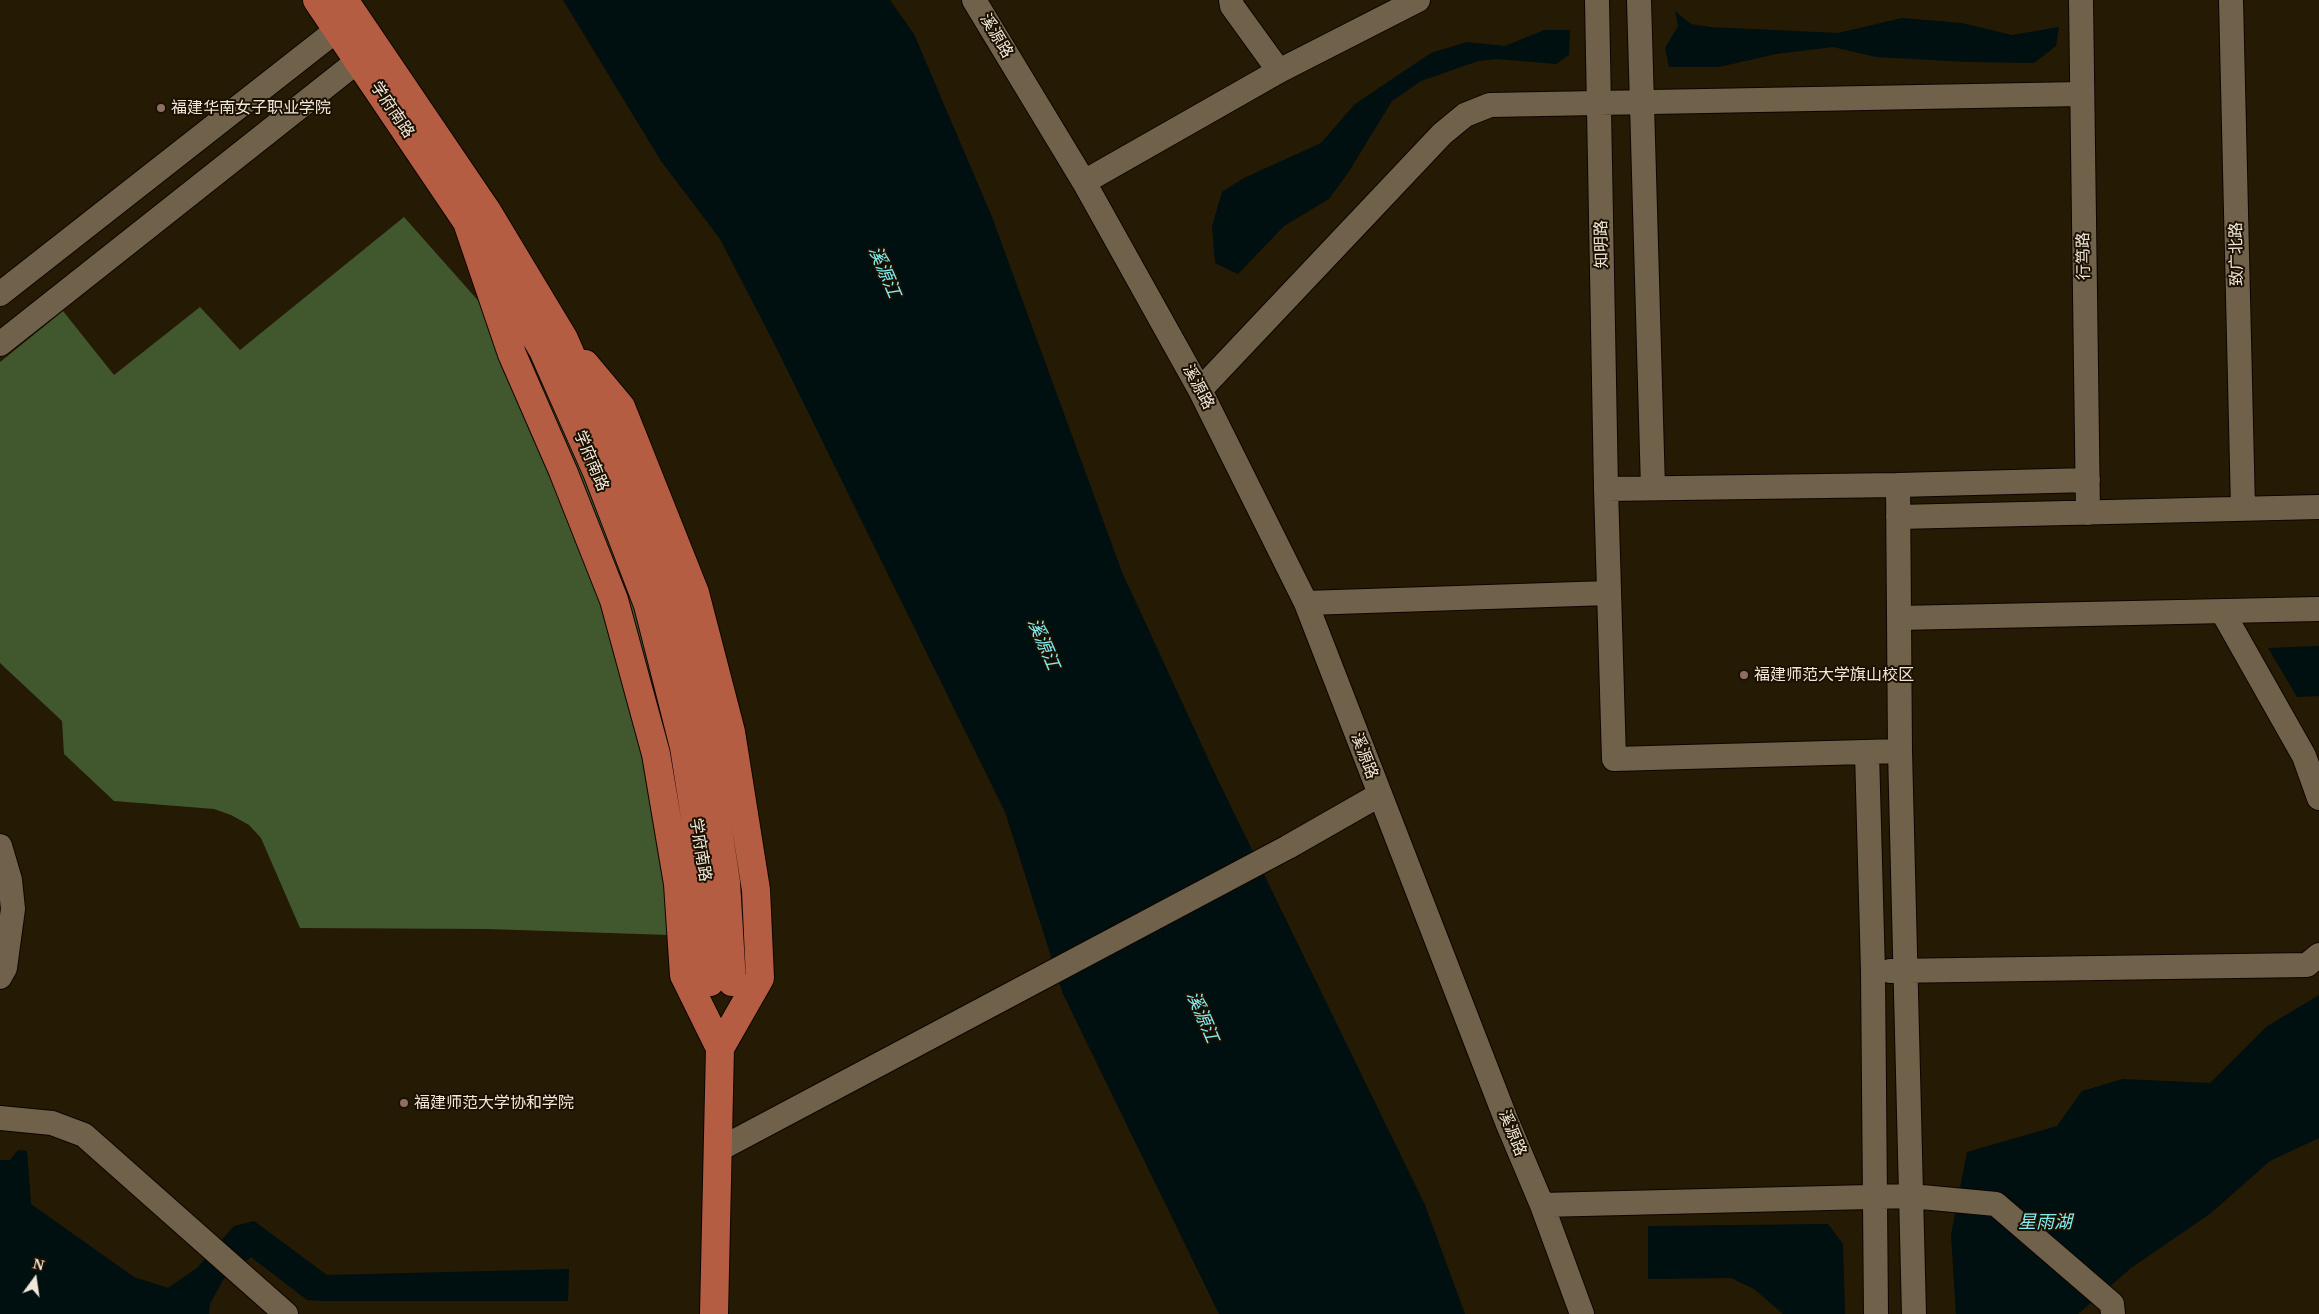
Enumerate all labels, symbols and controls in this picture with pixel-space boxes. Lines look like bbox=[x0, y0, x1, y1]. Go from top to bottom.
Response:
street label: 溪源路 bbox=[975, 10, 1017, 62]
street label: 学府南路 bbox=[366, 78, 418, 142]
place label: 福建华南女子职业学院 bbox=[171, 98, 331, 118]
marker: 福建华南女子职业学院 bbox=[155, 102, 167, 114]
street label: 知明路 bbox=[1592, 220, 1612, 268]
street label: 致广北路 bbox=[2227, 222, 2247, 286]
street label: 行笃路 bbox=[2074, 232, 2094, 280]
water label: 溪源江 bbox=[864, 243, 904, 301]
street label: 溪源路 bbox=[1178, 361, 1218, 413]
street label: 学府南路 bbox=[570, 428, 612, 494]
water label: 溪源江 bbox=[1023, 615, 1063, 673]
place label: 福建师范大学旗山校区 bbox=[1754, 665, 1914, 685]
marker: 福建师范大学旗山校区 bbox=[1738, 669, 1750, 681]
street label: 溪源路 bbox=[1346, 730, 1382, 782]
street label: 学府南路 bbox=[686, 817, 714, 883]
water label: 溪源江 bbox=[1182, 988, 1222, 1046]
place label: 福建师范大学协和学院 bbox=[414, 1093, 574, 1113]
marker: 福建师范大学协和学院 bbox=[398, 1097, 410, 1109]
street label: 溪源路 bbox=[1494, 1107, 1530, 1159]
water label: 星雨湖 bbox=[2018, 1212, 2072, 1234]
text: N bbox=[31, 1253, 46, 1275]
north arrow bbox=[10, 1254, 60, 1304]

